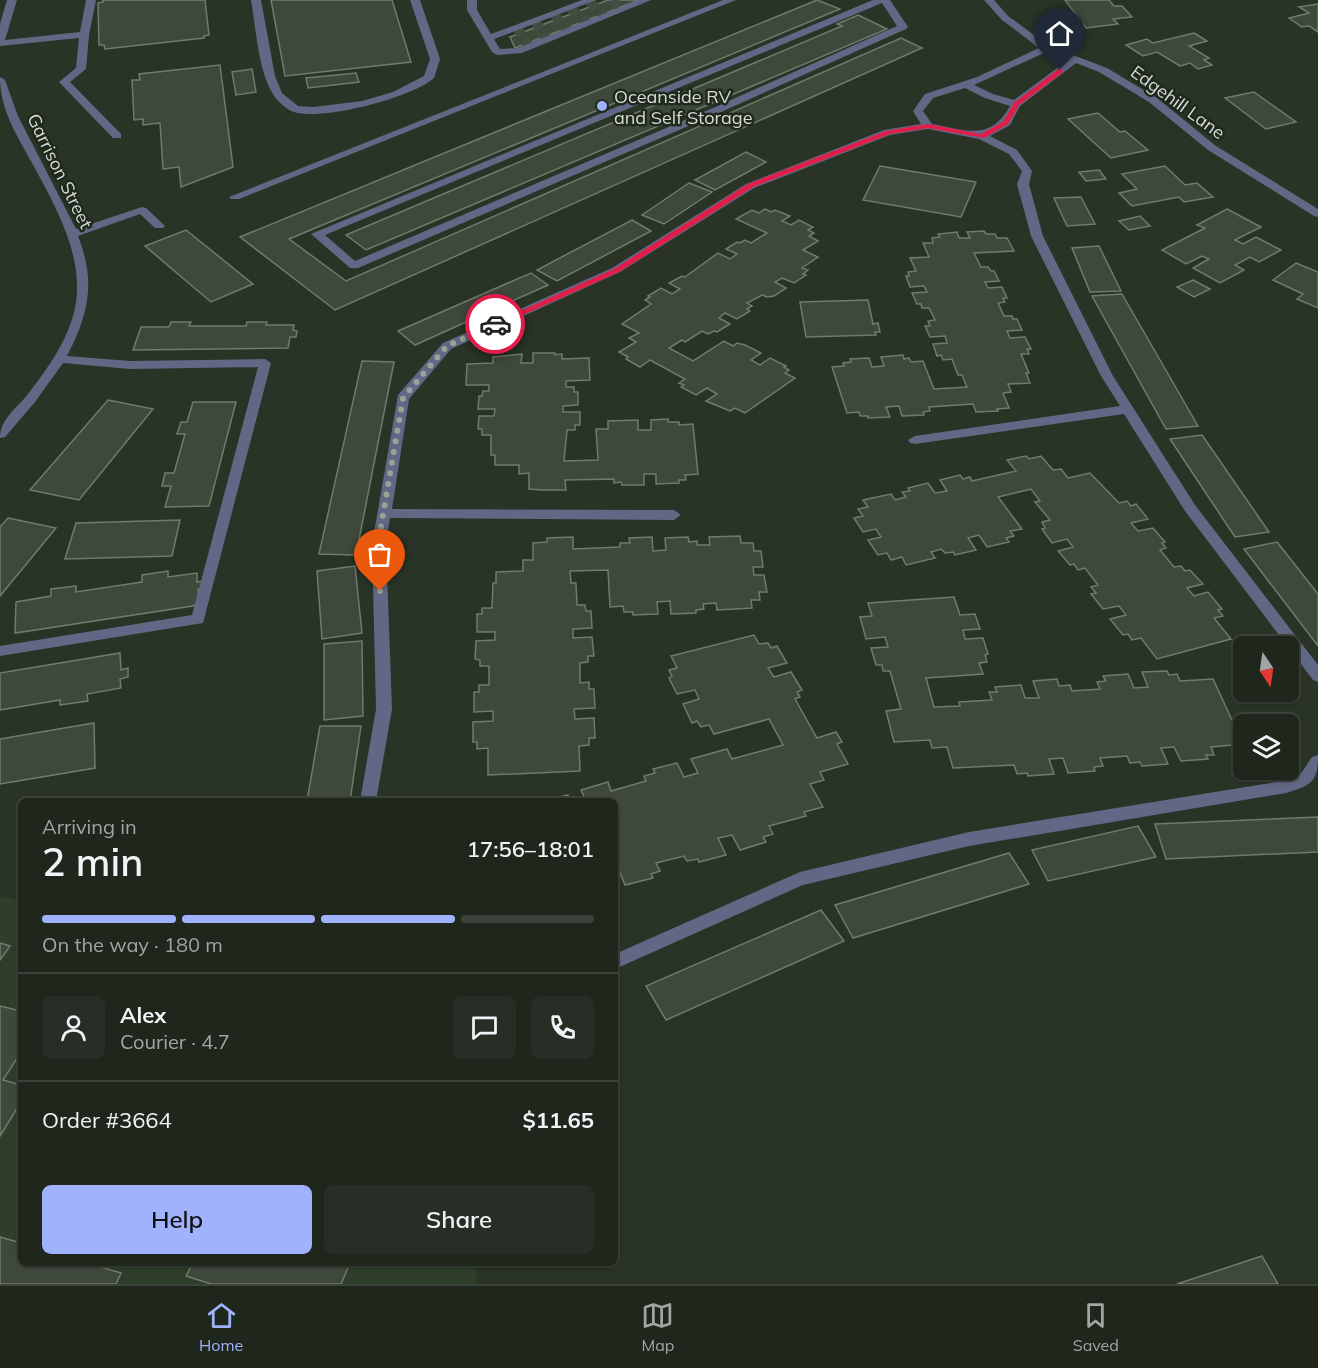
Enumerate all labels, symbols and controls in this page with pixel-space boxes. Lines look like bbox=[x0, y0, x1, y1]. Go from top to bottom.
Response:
pin bbox=[1034, 8, 1085, 70]
icon: home bbox=[1043, 17, 1076, 50]
street label: Edgehill Lane bbox=[1126, 60, 1230, 144]
place label: Oceanside RV and Self Storage bbox=[614, 85, 752, 129]
marker: Oceanside RV and Self Storage bbox=[595, 99, 609, 113]
street label: Garrison Street bbox=[22, 110, 98, 232]
courier bbox=[465, 294, 525, 354]
icon: car bbox=[479, 308, 512, 341]
pin bbox=[354, 529, 405, 591]
icon: bag bbox=[363, 538, 396, 571]
north arrow bbox=[1233, 636, 1299, 702]
map controls bbox=[1233, 636, 1299, 780]
button: layers bbox=[1233, 714, 1299, 780]
text: Arriving in bbox=[42, 814, 137, 839]
text: 17:56–18:01 bbox=[467, 835, 594, 863]
text: 2 min bbox=[42, 837, 143, 886]
text: On the way · 180 m bbox=[42, 932, 223, 957]
button: person bbox=[42, 996, 105, 1059]
button: chat bbox=[453, 996, 516, 1059]
button: phone bbox=[531, 996, 594, 1059]
text: Alex bbox=[120, 1001, 166, 1029]
text: Courier · 4.7 bbox=[120, 1029, 230, 1054]
text: Order #3664 bbox=[42, 1106, 172, 1134]
text: $11.65 bbox=[523, 1106, 594, 1134]
button: Help bbox=[42, 1185, 312, 1254]
button: Share bbox=[324, 1185, 594, 1254]
tab: Home bbox=[199, 1299, 243, 1355]
tab: Map bbox=[641, 1299, 674, 1355]
tab: Saved bbox=[1073, 1299, 1119, 1355]

